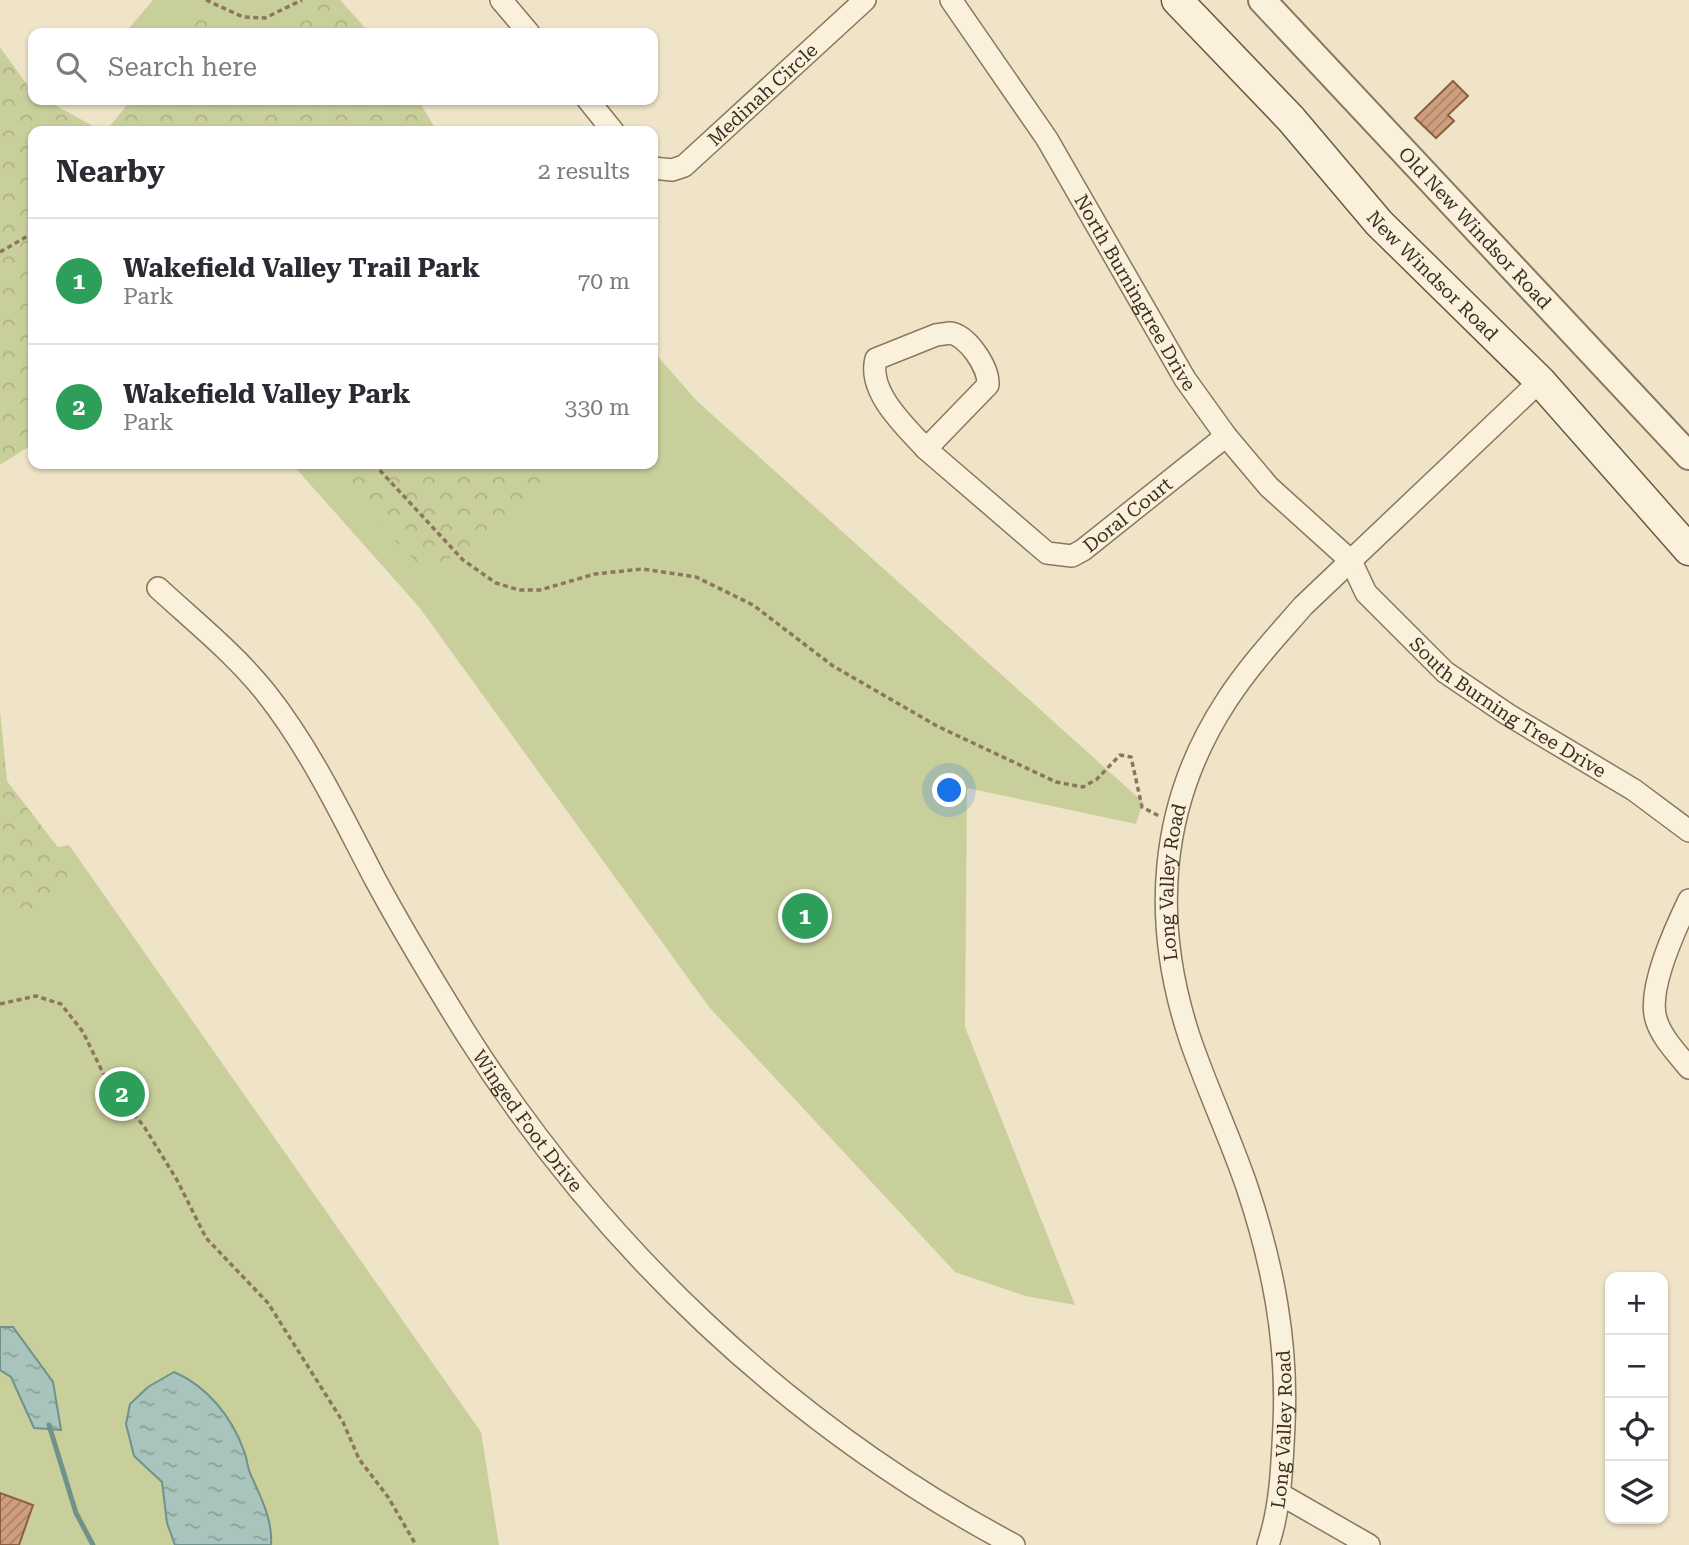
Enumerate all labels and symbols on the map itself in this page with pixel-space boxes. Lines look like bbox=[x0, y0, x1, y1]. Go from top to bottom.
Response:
street label: Medinah Circle bbox=[703, 38, 822, 151]
street label: Old New Windsor Road bbox=[1393, 143, 1555, 315]
street label: North Burningtree Drive bbox=[1069, 190, 1201, 396]
street label: New Windsor Road bbox=[1363, 205, 1503, 345]
street label: Doral Court bbox=[1078, 473, 1177, 558]
street label: South Burning Tree Drive bbox=[1405, 632, 1610, 783]
your location bbox=[932, 773, 966, 807]
street label: Long Valley Road bbox=[1155, 801, 1191, 962]
pin: 1 bbox=[782, 890, 828, 942]
street label: Winged Foot Drive bbox=[468, 1046, 587, 1197]
pin: 2 bbox=[99, 1068, 145, 1120]
street label: Long Valley Road bbox=[1266, 1349, 1297, 1510]

